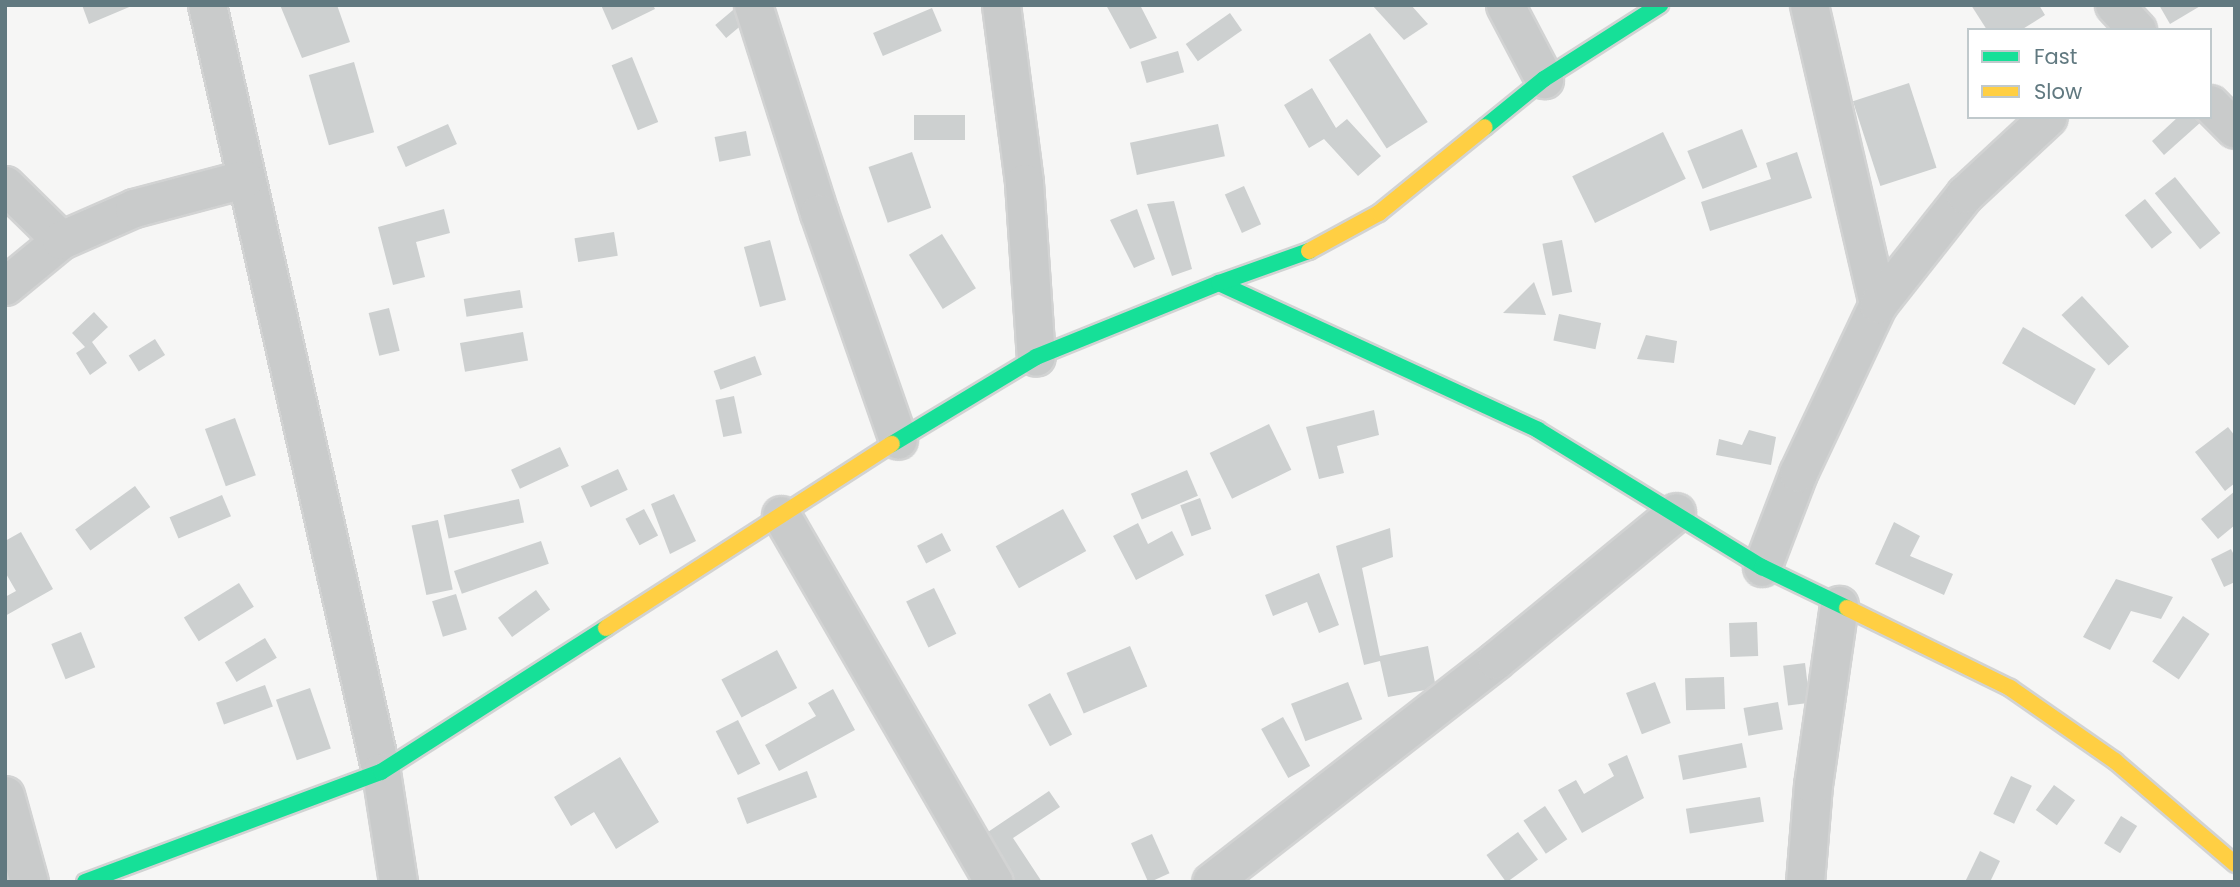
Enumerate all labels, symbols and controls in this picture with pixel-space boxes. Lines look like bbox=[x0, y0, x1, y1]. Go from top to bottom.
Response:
legend bbox=[1967, 28, 2212, 119]
text: Fast bbox=[2034, 42, 2077, 71]
text: Slow bbox=[2034, 77, 2082, 106]

